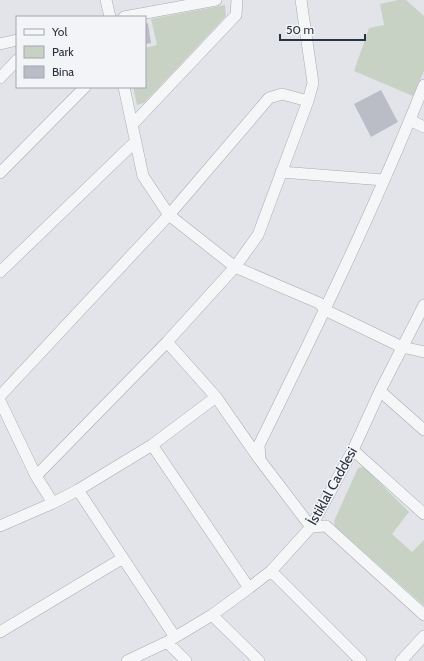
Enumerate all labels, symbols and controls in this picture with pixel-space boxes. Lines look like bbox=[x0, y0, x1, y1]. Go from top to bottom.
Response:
legend bbox=[16, 16, 146, 88]
scale bar bbox=[280, 16, 365, 42]
text: 50 m bbox=[286, 22, 314, 37]
text: Yol bbox=[51, 24, 67, 39]
text: Park bbox=[52, 44, 74, 59]
text: Bina bbox=[52, 64, 74, 79]
street label: İstiklal Caddesi bbox=[303, 444, 361, 528]

